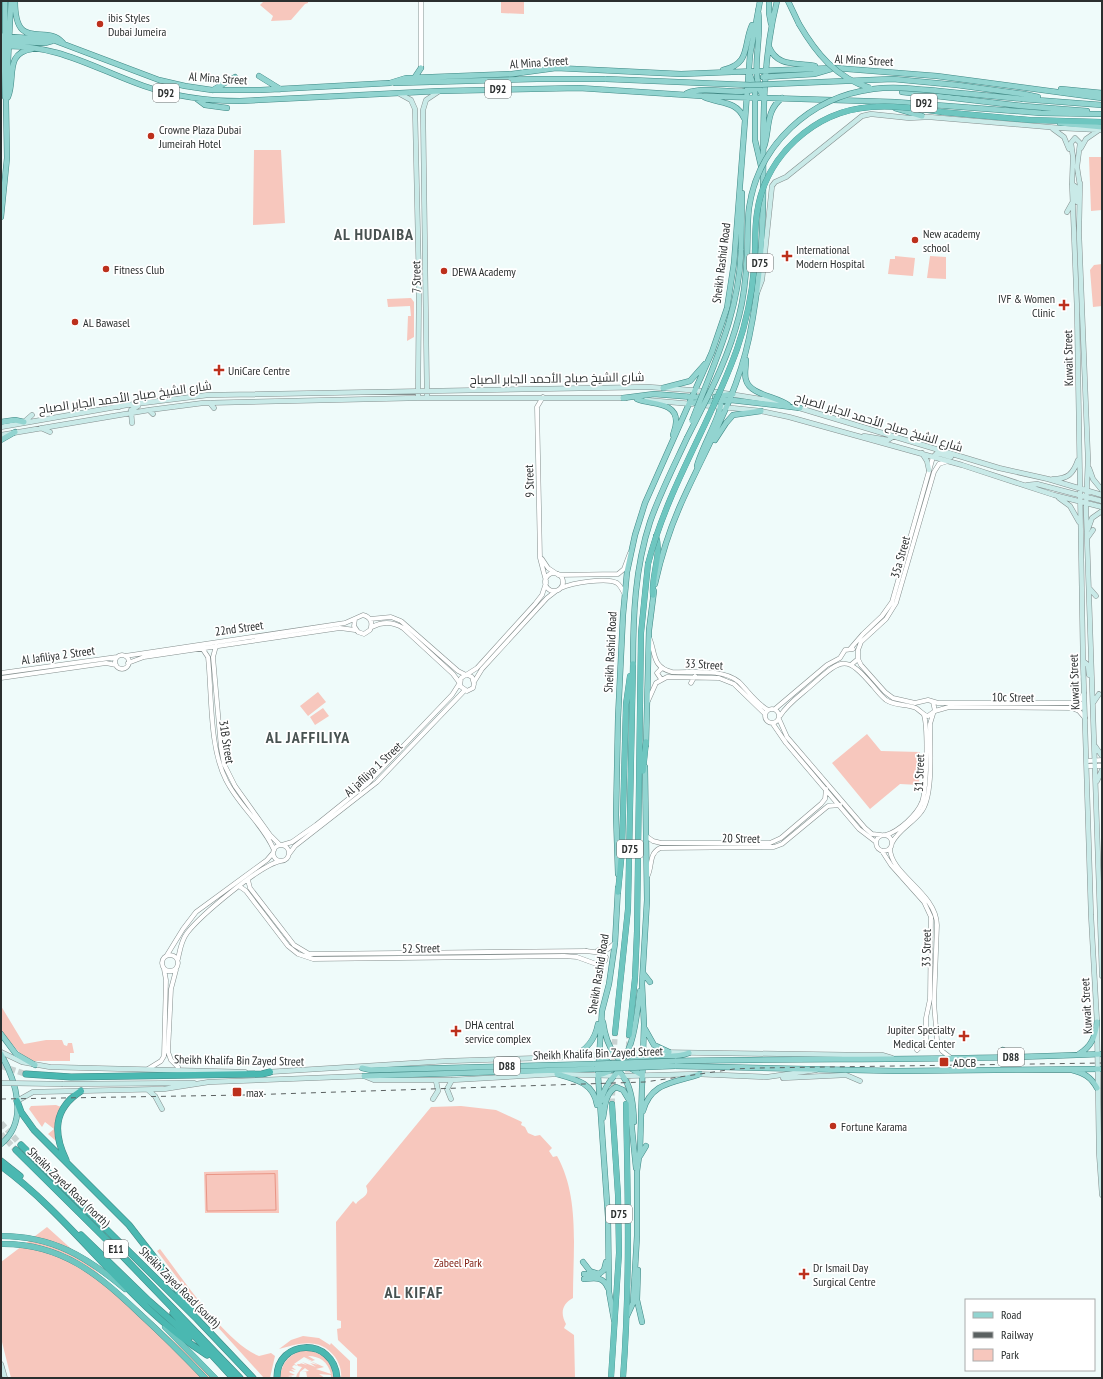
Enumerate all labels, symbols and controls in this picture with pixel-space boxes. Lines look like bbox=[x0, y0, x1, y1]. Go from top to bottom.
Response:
place label: ibis Styles Dubai Jumeira bbox=[108, 10, 166, 39]
marker: ibis Styles Dubai Jumeira bbox=[95, 19, 105, 29]
street label: Al Mina Street bbox=[834, 51, 894, 69]
street label: Al Mina Street bbox=[509, 52, 570, 72]
street label: Al Mina Street bbox=[188, 68, 249, 88]
road number: D92 bbox=[485, 80, 511, 98]
road number: D92 bbox=[153, 84, 179, 102]
road number: D92 bbox=[911, 94, 937, 112]
place label: Crowne Plaza Dubai Jumeirah Hotel bbox=[158, 122, 241, 151]
marker: Crowne Plaza Dubai Jumeirah Hotel bbox=[146, 131, 156, 141]
street label: Sheikh Rashid Road bbox=[709, 222, 733, 304]
district label: AL HUDAIBA bbox=[333, 224, 414, 244]
place label: New academy school bbox=[923, 226, 981, 255]
marker: New academy school bbox=[910, 235, 920, 245]
place label: International Modern Hospital bbox=[796, 242, 865, 271]
marker: International Modern Hospital bbox=[781, 250, 793, 262]
road number: D75 bbox=[747, 254, 773, 272]
street label: 7 Street bbox=[408, 260, 424, 293]
place label: Fitness Club bbox=[114, 262, 164, 277]
marker: Fitness Club bbox=[101, 264, 111, 274]
place label: DEWA Academy bbox=[452, 264, 516, 279]
marker: DEWA Academy bbox=[439, 266, 449, 276]
place label: IVF & Women Clinic bbox=[998, 291, 1056, 320]
marker: IVF & Women Clinic bbox=[1058, 299, 1070, 311]
place label: AL Bawasel bbox=[83, 315, 130, 330]
marker: AL Bawasel bbox=[70, 317, 80, 327]
street label: Kuwait Street bbox=[1060, 329, 1076, 386]
place label: UniCare Centre bbox=[228, 363, 290, 378]
marker: UniCare Centre bbox=[213, 364, 225, 376]
street label: شارع الشيخ صباح الأحمد الجابر الصباح bbox=[469, 369, 645, 388]
street label: شارع الشيخ صباح الأحمد الجابر الصباح bbox=[37, 377, 213, 418]
street label: شارع الشيخ صباح الأحمد الجابر الصباح bbox=[793, 389, 965, 456]
street label: 9 Street bbox=[521, 464, 537, 498]
street label: 35a Street bbox=[887, 534, 913, 580]
street label: Sheikh Rashid Road bbox=[600, 611, 620, 693]
street label: 22nd Street bbox=[214, 617, 265, 639]
street label: Al Jafiliya 2 Street bbox=[20, 642, 96, 668]
street label: Kuwait Street bbox=[1066, 653, 1082, 710]
street label: 33 Street bbox=[684, 655, 724, 673]
street label: 10c Street bbox=[992, 689, 1035, 705]
street label: 31B Street bbox=[216, 719, 238, 766]
district label: AL JAFFILIYA bbox=[265, 727, 350, 747]
street label: Al jafiliya 1 Street bbox=[341, 738, 406, 800]
street label: 31 Street bbox=[911, 753, 927, 792]
street label: 20 Street bbox=[722, 830, 761, 846]
road number: D75 bbox=[617, 840, 643, 858]
street label: 33 Street bbox=[918, 928, 934, 967]
street label: Sheikh Rashid Road bbox=[584, 933, 612, 1015]
street label: 52 Street bbox=[402, 940, 441, 956]
street label: Kuwait Street bbox=[1077, 977, 1095, 1034]
place label: DHA central service complex bbox=[465, 1017, 531, 1046]
place label: Jupiter Specialty Medical Center bbox=[887, 1022, 956, 1051]
marker: DHA central service complex bbox=[450, 1025, 462, 1037]
marker: Jupiter Specialty Medical Center bbox=[958, 1030, 970, 1042]
street label: Sheikh Khalifa Bin Zayed Street bbox=[533, 1043, 664, 1063]
road number: D88 bbox=[998, 1048, 1024, 1066]
street label: Sheikh Khalifa Bin Zayed Street bbox=[174, 1051, 305, 1069]
place label: ADCB bbox=[953, 1055, 976, 1070]
marker: ADCB bbox=[938, 1056, 950, 1068]
road number: D88 bbox=[494, 1057, 520, 1075]
place label: max bbox=[246, 1085, 264, 1100]
marker: max bbox=[231, 1086, 243, 1098]
place label: Fortune Karama bbox=[841, 1119, 907, 1134]
marker: Fortune Karama bbox=[828, 1121, 838, 1131]
street label: Sheikh Zayed Road (north) bbox=[25, 1144, 113, 1230]
road number: D75 bbox=[606, 1205, 632, 1223]
road number: E11 bbox=[104, 1240, 128, 1258]
street label: Sheikh Zayed Road (south) bbox=[136, 1243, 224, 1331]
park label: Zabeel Park bbox=[434, 1255, 482, 1270]
place label: Dr Ismail Day Surgical Centre bbox=[813, 1260, 876, 1289]
marker: Dr Ismail Day Surgical Centre bbox=[798, 1268, 810, 1280]
district label: AL KIFAF bbox=[384, 1282, 443, 1302]
legend bbox=[965, 1299, 1095, 1371]
text: Road bbox=[1001, 1307, 1021, 1322]
text: Railway bbox=[1001, 1327, 1034, 1342]
text: Park bbox=[1001, 1347, 1019, 1362]

